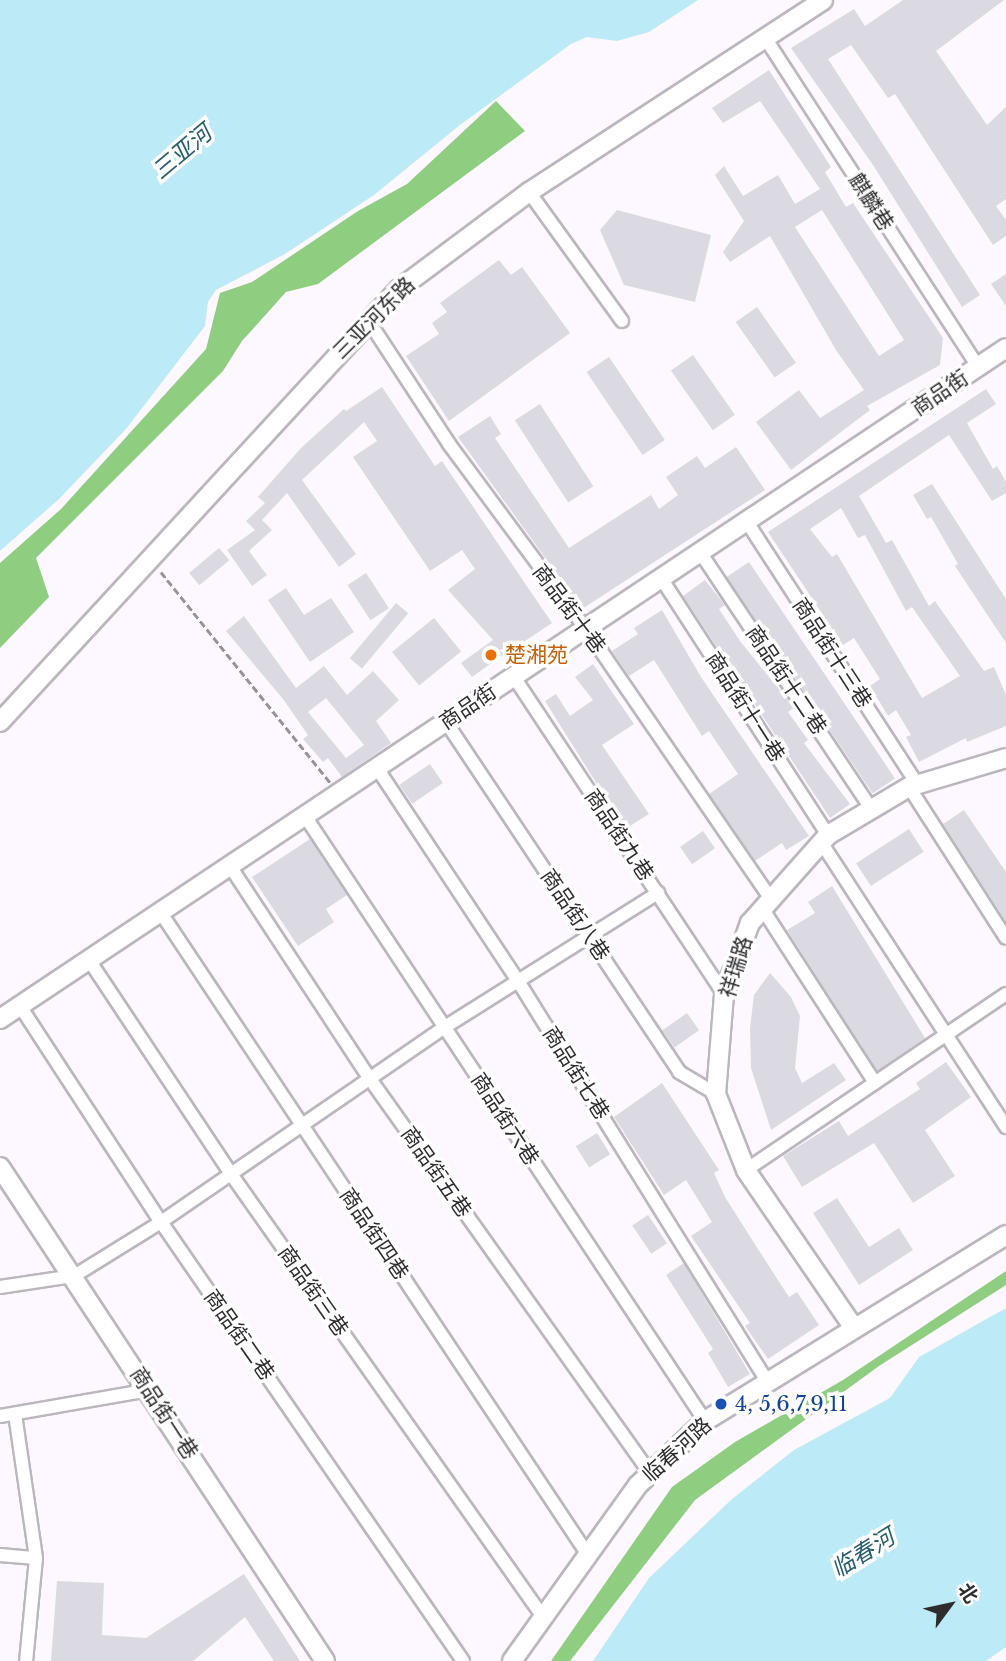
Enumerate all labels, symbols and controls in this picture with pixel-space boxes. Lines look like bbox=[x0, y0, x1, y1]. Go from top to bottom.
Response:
water label: 三亚河 bbox=[147, 119, 217, 185]
street label: 麒麟巷 bbox=[843, 169, 899, 235]
street label: 三亚河东路 bbox=[328, 272, 420, 364]
street label: 商品街 bbox=[907, 365, 973, 421]
street label: 商品街十巷 bbox=[527, 559, 611, 659]
street label: 商品街十三巷 bbox=[787, 593, 877, 713]
street label: 商品街十二巷 bbox=[740, 621, 832, 739]
place label: 楚湘苑 bbox=[505, 642, 568, 668]
marker: 楚湘苑 bbox=[483, 647, 499, 663]
street label: 商品街十一巷 bbox=[700, 647, 790, 767]
street label: 商品街 bbox=[435, 679, 501, 735]
street label: 商品街九巷 bbox=[579, 784, 659, 886]
street label: 商品街八巷 bbox=[535, 864, 615, 966]
street label: 祥瑞路 bbox=[715, 933, 757, 1001]
street label: 商品街七巷 bbox=[537, 1022, 615, 1124]
street label: 商品街六巷 bbox=[466, 1068, 544, 1170]
street label: 商品街五巷 bbox=[396, 1122, 476, 1222]
street label: 商品街四巷 bbox=[334, 1183, 414, 1285]
street label: 商品街三巷 bbox=[273, 1241, 353, 1341]
street label: 商品街二巷 bbox=[199, 1285, 279, 1385]
street label: 商品街一巷 bbox=[125, 1362, 203, 1464]
place label: 4, 5,6,7,9,11 bbox=[735, 1391, 848, 1417]
marker: 4, 5,6,7,9,11 bbox=[713, 1396, 729, 1412]
street label: 临春河路 bbox=[637, 1413, 717, 1487]
water label: 临春河 bbox=[826, 1523, 900, 1583]
north arrow bbox=[915, 1570, 985, 1640]
text: 北 bbox=[953, 1579, 983, 1608]

